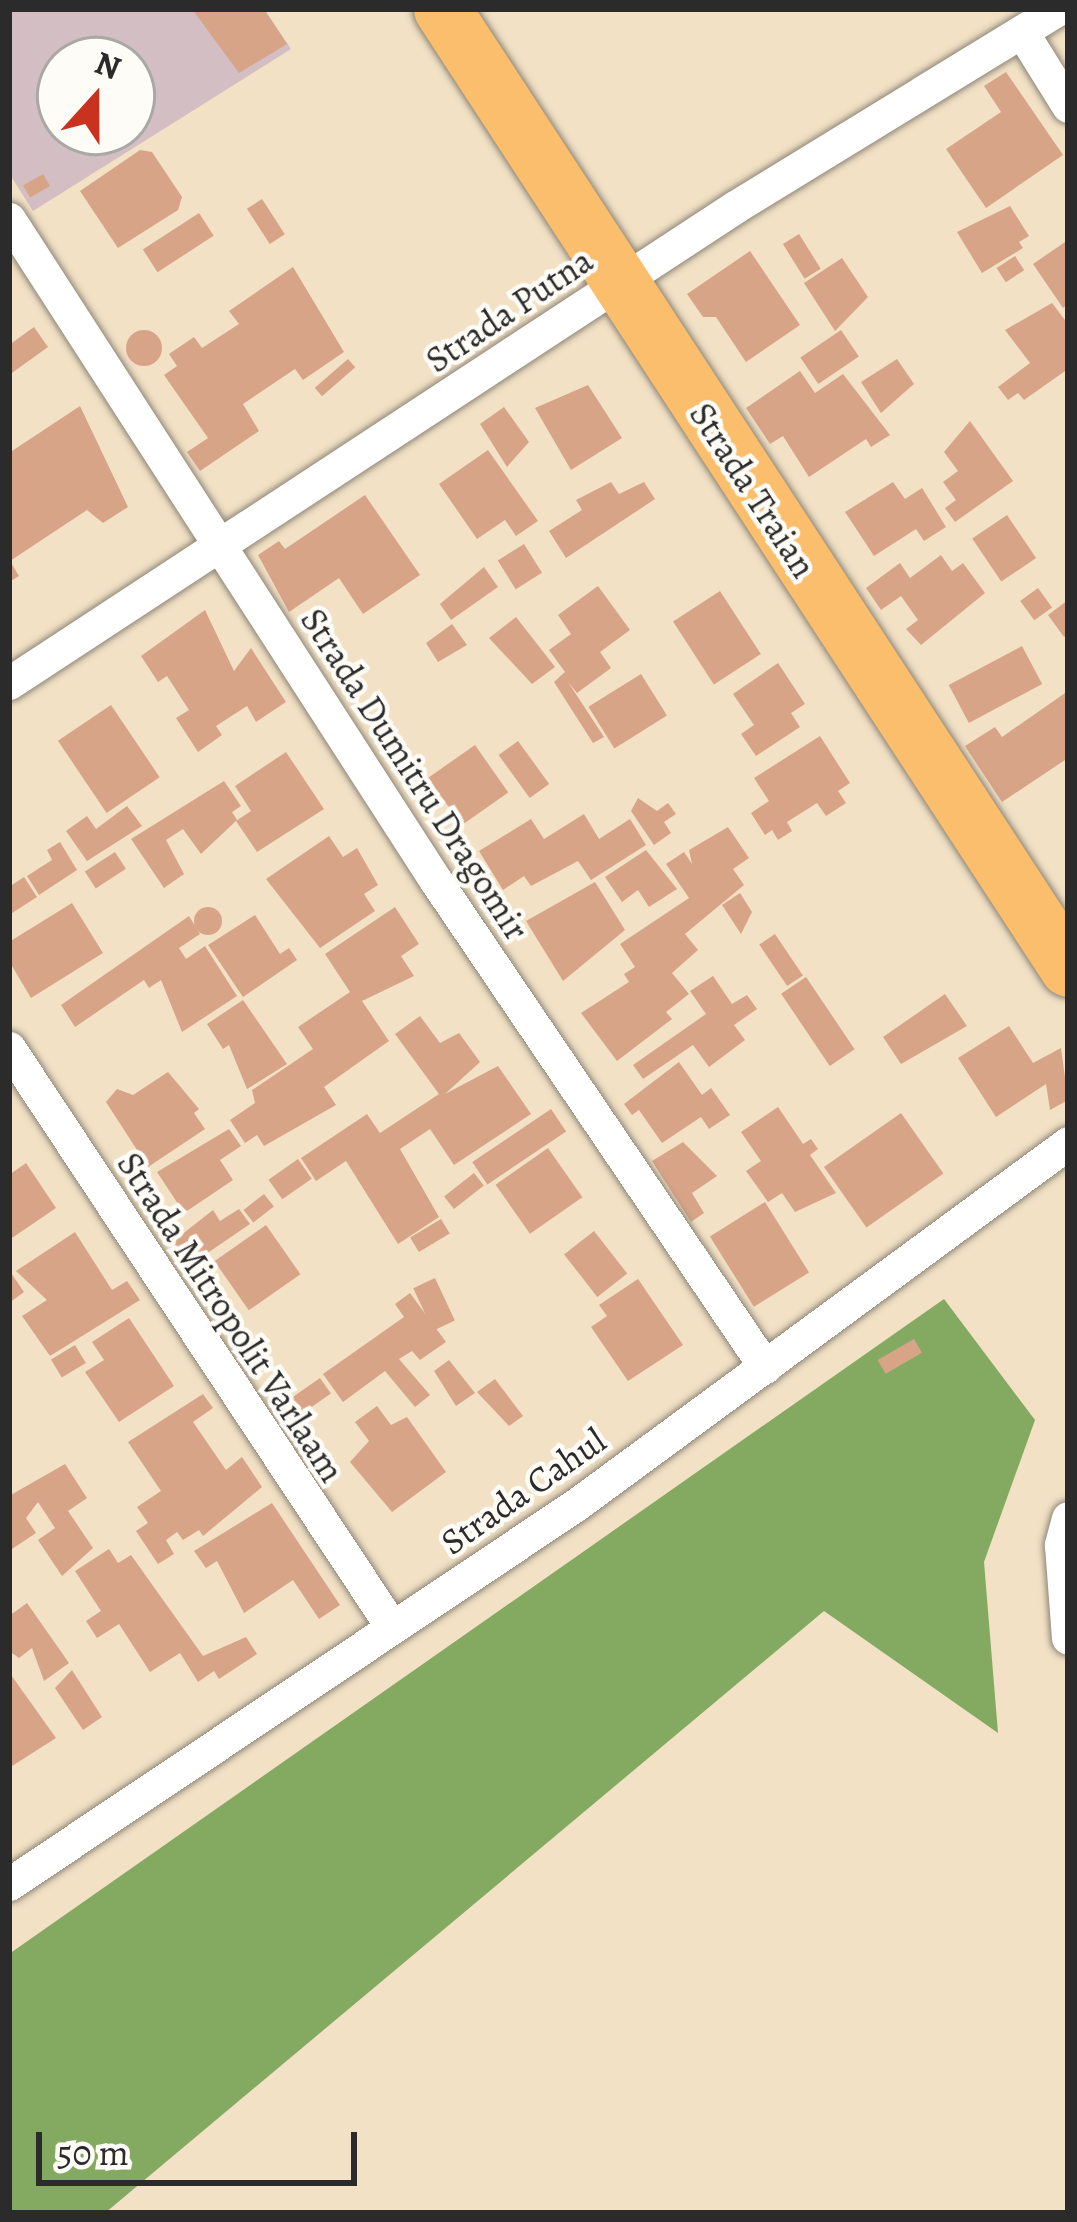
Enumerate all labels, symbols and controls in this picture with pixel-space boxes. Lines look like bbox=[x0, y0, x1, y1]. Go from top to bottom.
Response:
north arrow bbox=[36, 36, 156, 156]
text: N bbox=[89, 39, 127, 90]
street label: Strada Putna bbox=[417, 238, 601, 382]
street label: Strada Trаian bbox=[680, 394, 826, 586]
street label: Strada Dumitru Dragomir bbox=[292, 600, 538, 948]
street label: Strada Mitropolit Varlaam bbox=[108, 1144, 354, 1490]
street label: Strada Cahul bbox=[432, 1418, 614, 1564]
scale bar bbox=[42, 2108, 363, 2182]
text: 50 m bbox=[57, 2128, 129, 2177]

